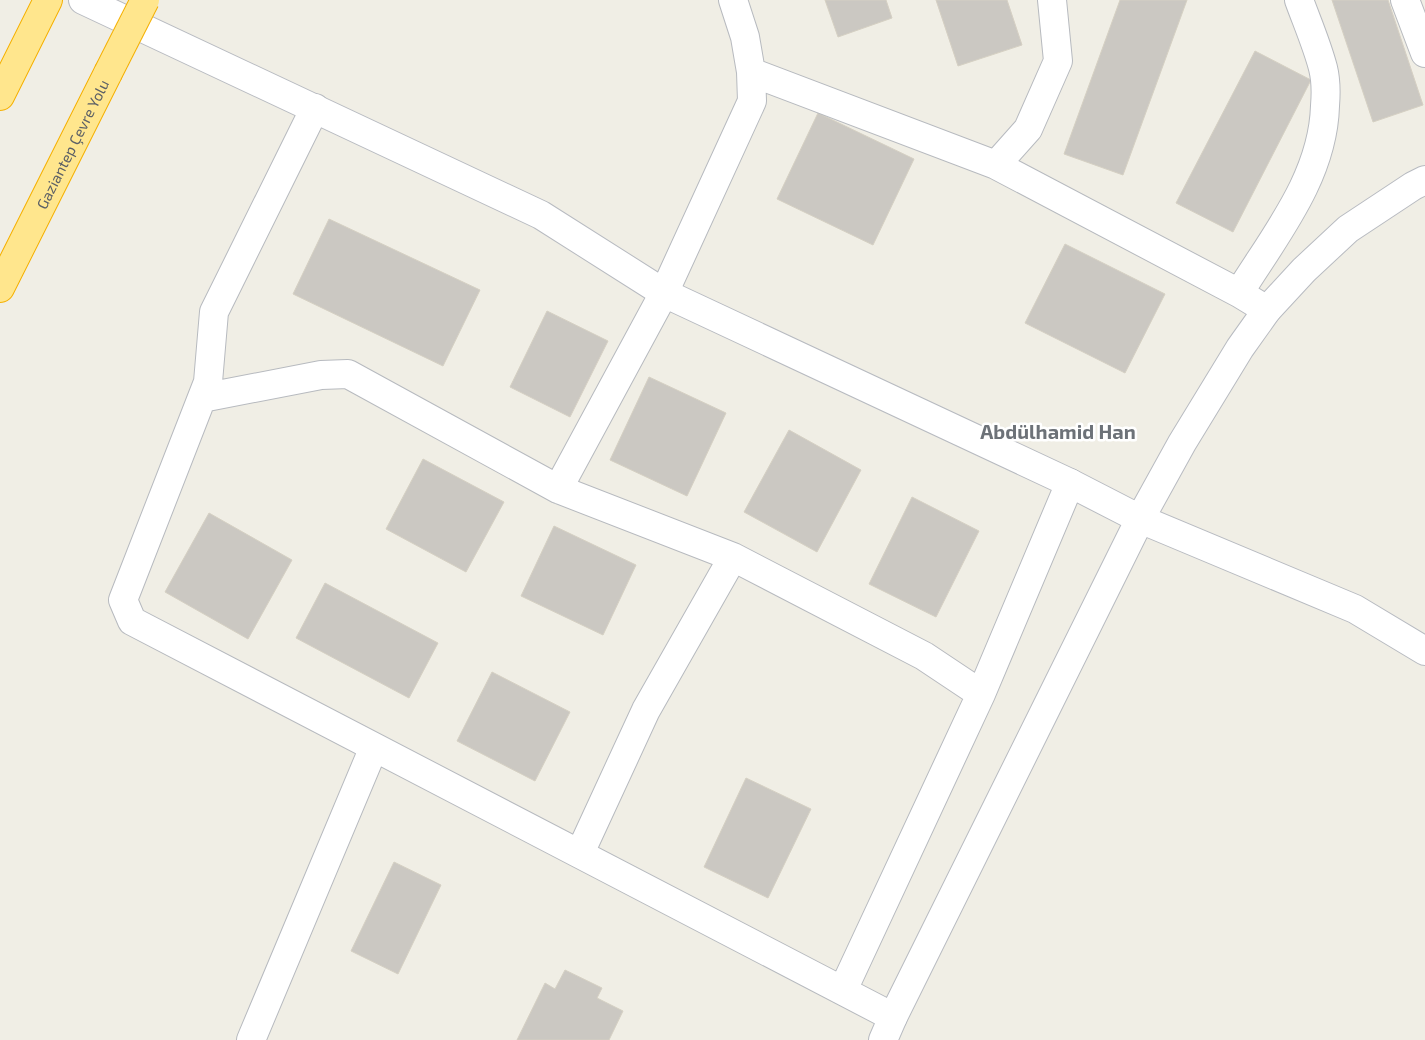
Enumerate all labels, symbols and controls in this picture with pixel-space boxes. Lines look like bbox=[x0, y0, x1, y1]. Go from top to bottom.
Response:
street label: Gaziantep Çevre Yolu bbox=[32, 76, 112, 212]
district label: Abdülhamid Han bbox=[980, 419, 1136, 443]

